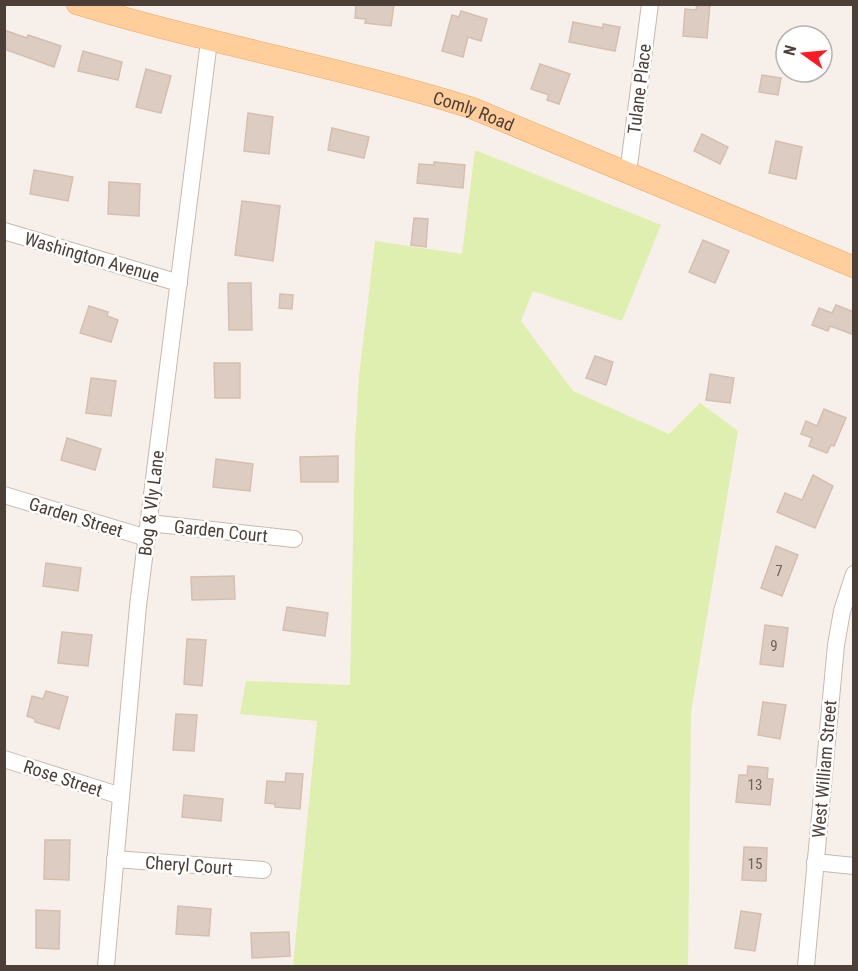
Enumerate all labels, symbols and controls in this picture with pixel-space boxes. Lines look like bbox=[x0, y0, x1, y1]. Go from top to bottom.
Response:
north arrow bbox=[774, 24, 834, 84]
street label: Tulane Place bbox=[623, 43, 655, 135]
text: N bbox=[780, 43, 800, 57]
street label: Comly Road bbox=[431, 86, 517, 135]
street label: Washington Avenue bbox=[22, 228, 162, 286]
street label: Bog & Vly Lane bbox=[134, 449, 168, 557]
street label: Garden Street bbox=[27, 493, 125, 541]
street label: Garden Court bbox=[173, 516, 269, 546]
house number: 7 bbox=[775, 562, 783, 580]
house number: 9 bbox=[770, 637, 778, 655]
street label: West William Street bbox=[808, 699, 840, 839]
street label: Rose Street bbox=[21, 755, 105, 801]
house number: 13 bbox=[748, 776, 762, 794]
street label: Cheryl Court bbox=[144, 851, 234, 879]
house number: 15 bbox=[748, 855, 762, 873]

